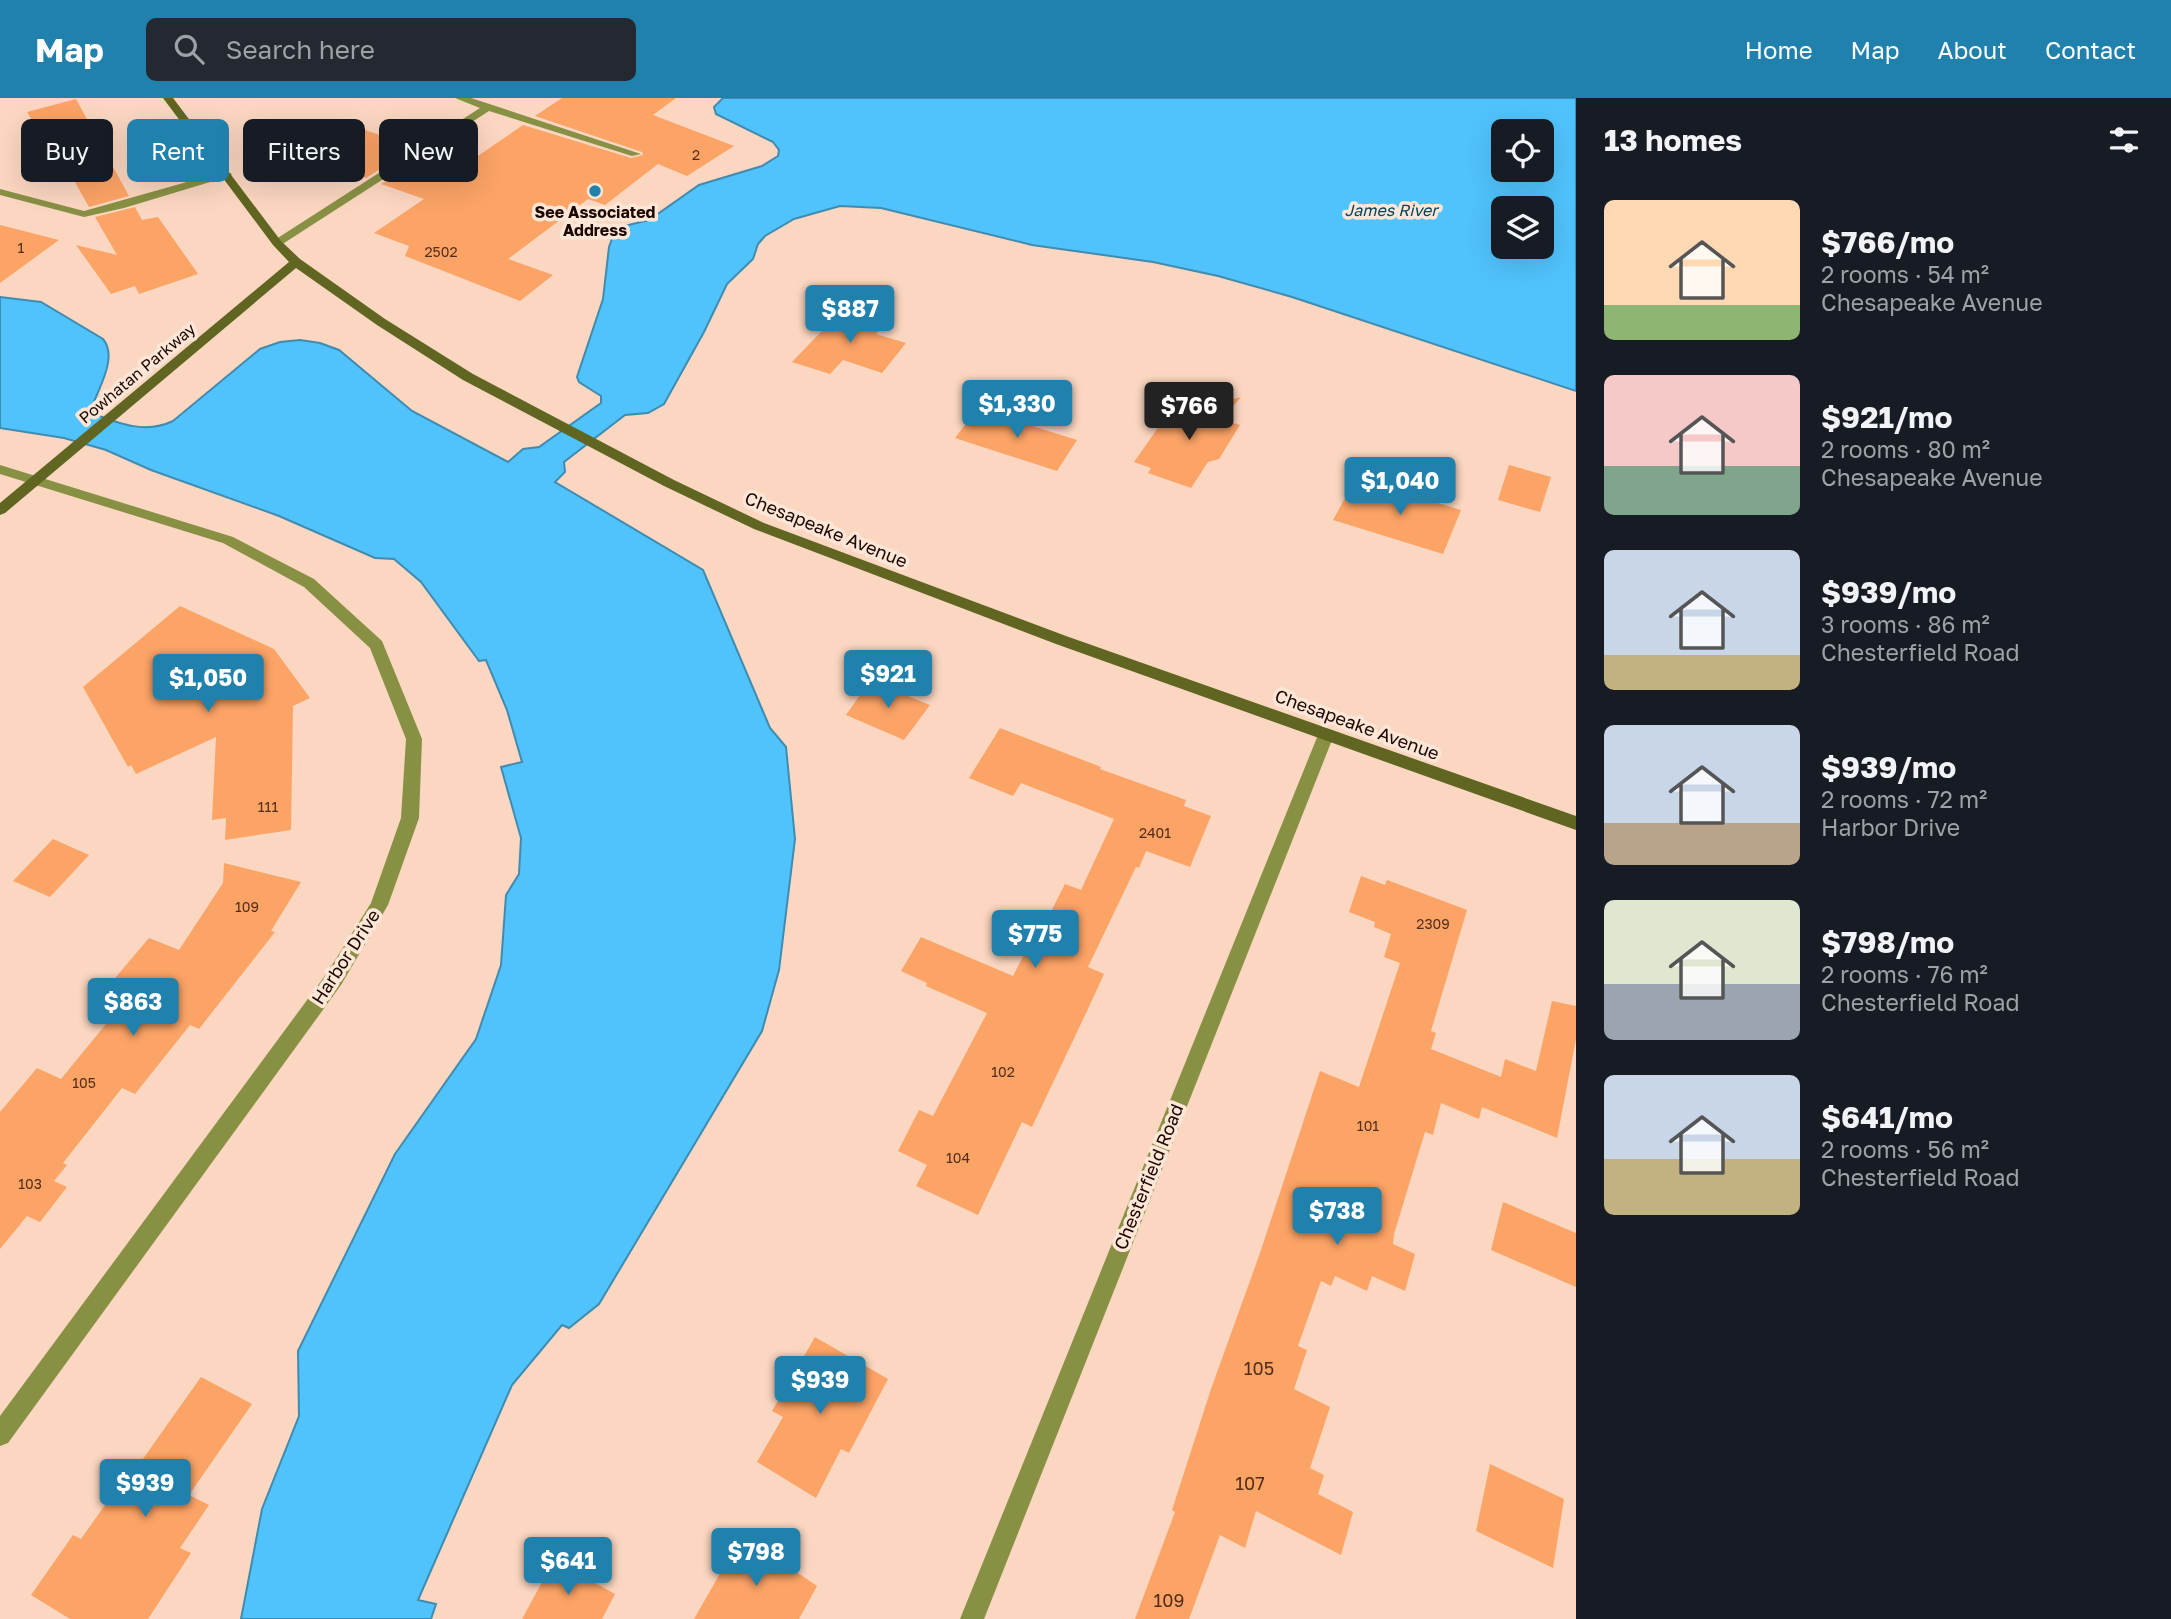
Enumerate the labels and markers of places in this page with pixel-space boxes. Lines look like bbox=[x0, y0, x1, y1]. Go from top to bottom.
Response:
marker: See Associated Address bbox=[587, 183, 603, 199]
place label: See Associated Address bbox=[535, 202, 656, 240]
pin: $887 bbox=[809, 286, 891, 345]
pin: $1,330 bbox=[960, 380, 1074, 440]
pin: $766 bbox=[1148, 382, 1230, 442]
pin: $1,040 bbox=[1343, 458, 1457, 517]
pin: $921 bbox=[847, 650, 929, 710]
pin: $1,050 bbox=[151, 654, 265, 714]
pin: $775 bbox=[994, 910, 1076, 970]
pin: $863 bbox=[92, 978, 174, 1038]
pin: $738 bbox=[1296, 1188, 1378, 1247]
pin: $939 bbox=[779, 1356, 861, 1416]
pin: $939 bbox=[104, 1460, 186, 1519]
pin: $798 bbox=[715, 1528, 797, 1588]
pin: $641 bbox=[527, 1538, 609, 1597]

